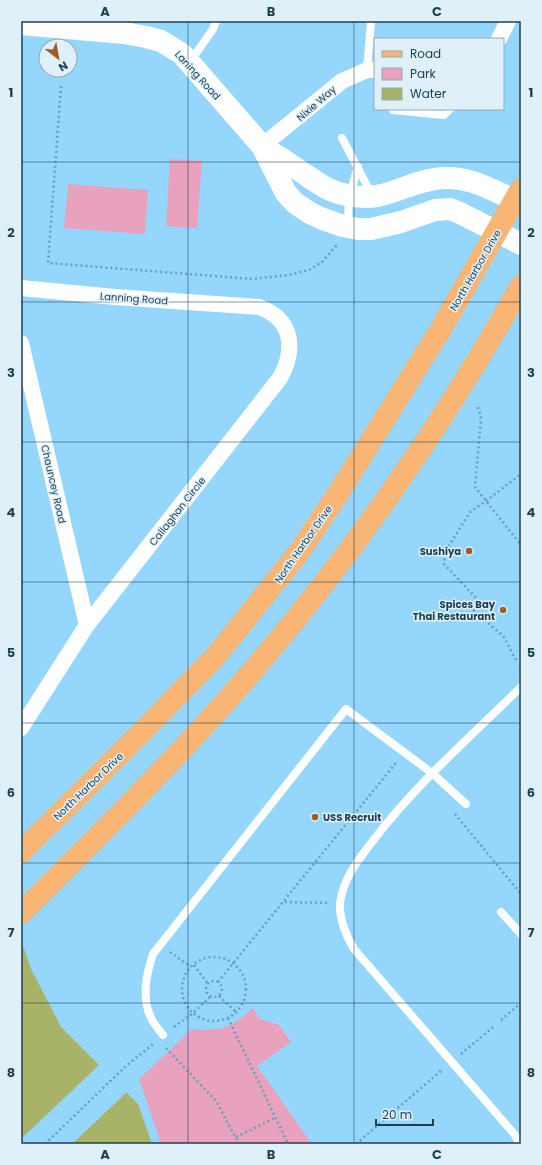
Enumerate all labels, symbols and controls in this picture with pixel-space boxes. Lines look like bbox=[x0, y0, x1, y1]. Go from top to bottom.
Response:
text: A bbox=[100, 2, 110, 21]
text: B bbox=[267, 2, 276, 21]
text: C bbox=[432, 2, 442, 21]
north arrow bbox=[38, 38, 78, 78]
legend bbox=[374, 38, 504, 110]
text: Road bbox=[410, 45, 441, 62]
street label: Laning Road bbox=[171, 47, 224, 103]
text: N bbox=[55, 58, 71, 76]
text: Park bbox=[410, 65, 437, 82]
street label: Nixie Way bbox=[293, 82, 340, 125]
text: 1 bbox=[9, 83, 13, 102]
text: 1 bbox=[529, 83, 533, 102]
text: Water bbox=[410, 85, 447, 102]
text: 2 bbox=[7, 223, 15, 242]
text: 2 bbox=[527, 223, 535, 242]
street label: North Harbor Drive bbox=[446, 227, 505, 314]
street label: Lanning Road bbox=[99, 289, 168, 308]
text: 3 bbox=[7, 363, 15, 382]
text: 3 bbox=[527, 363, 535, 382]
street label: Chauncey Road bbox=[37, 443, 70, 525]
street label: Callaghan Circle bbox=[146, 474, 209, 549]
street label: North Harbor Drive bbox=[271, 502, 336, 586]
text: 4 bbox=[7, 503, 16, 522]
text: 4 bbox=[527, 503, 536, 522]
place label: Sushiya bbox=[420, 544, 461, 559]
marker: Sushiya bbox=[464, 546, 474, 556]
place label: Spices Bay Thai Restaurant bbox=[413, 597, 496, 624]
marker: Spices Bay Thai Restaurant bbox=[498, 605, 508, 615]
text: 5 bbox=[7, 643, 15, 662]
text: 5 bbox=[527, 643, 535, 662]
street label: North Harbor Drive bbox=[50, 749, 127, 824]
text: 6 bbox=[7, 783, 15, 802]
text: 6 bbox=[527, 783, 535, 802]
place label: USS Recruit bbox=[323, 810, 381, 825]
marker: USS Recruit bbox=[310, 812, 320, 822]
text: 7 bbox=[8, 923, 15, 942]
text: 7 bbox=[528, 923, 535, 942]
text: 8 bbox=[7, 1063, 15, 1082]
text: 8 bbox=[527, 1063, 535, 1082]
scale bar bbox=[376, 1101, 433, 1127]
text: 20 m bbox=[382, 1106, 412, 1123]
text: A bbox=[100, 1145, 110, 1164]
text: B bbox=[267, 1145, 276, 1164]
text: C bbox=[432, 1145, 442, 1164]

